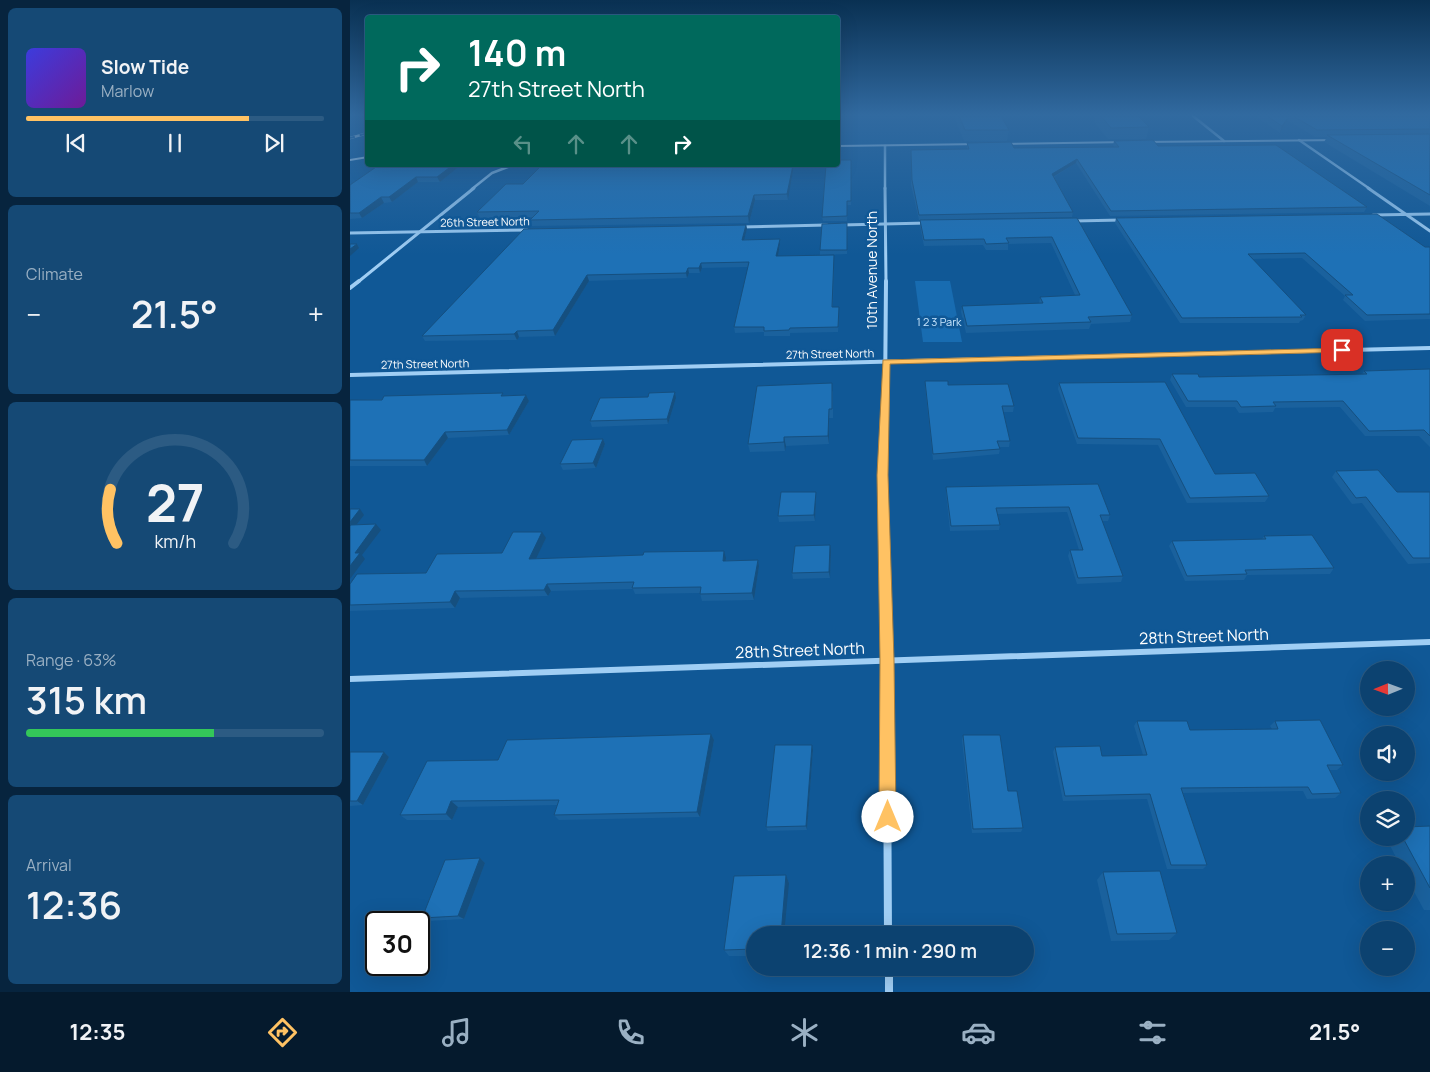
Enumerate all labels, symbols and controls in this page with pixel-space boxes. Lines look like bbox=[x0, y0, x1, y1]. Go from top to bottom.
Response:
text: 140 m bbox=[468, 29, 566, 77]
icon: right bbox=[385, 35, 450, 100]
text: Slow Tide bbox=[101, 54, 189, 80]
text: 27th Street North bbox=[468, 74, 645, 104]
text: Marlow bbox=[101, 80, 154, 102]
icon: previous bbox=[62, 129, 90, 157]
icon: pause bbox=[161, 129, 189, 157]
icon: next bbox=[260, 129, 288, 157]
icon: left bbox=[509, 130, 537, 158]
icon: ahead bbox=[562, 130, 590, 158]
icon: ahead bbox=[615, 130, 643, 158]
icon: right bbox=[668, 130, 696, 158]
street label: 10th Avenue North bbox=[862, 211, 881, 329]
street label: 26th Street North bbox=[440, 213, 530, 230]
text: Climate bbox=[26, 263, 83, 285]
text: 21.5° bbox=[131, 287, 218, 339]
text: − bbox=[26, 295, 41, 333]
text: + bbox=[308, 295, 324, 333]
park label: 1 2 3 Park bbox=[916, 314, 962, 329]
pin bbox=[1321, 329, 1363, 371]
icon: arrive bbox=[1328, 336, 1356, 364]
street label: 27th Street North bbox=[786, 345, 874, 362]
street label: 27th Street North bbox=[381, 355, 469, 372]
text: 27 bbox=[146, 467, 204, 538]
text: km/h bbox=[154, 529, 196, 553]
street label: 28th Street North bbox=[1139, 623, 1269, 649]
street label: 28th Street North bbox=[735, 637, 865, 663]
text: Range · 63% bbox=[26, 649, 117, 671]
north arrow bbox=[1360, 661, 1415, 716]
map controls bbox=[1360, 661, 1415, 976]
text: 315 km bbox=[26, 673, 147, 725]
button: sound bbox=[1360, 726, 1415, 781]
position arrow bbox=[861, 790, 913, 842]
button: layers bbox=[1360, 791, 1415, 846]
text: Arrival bbox=[26, 854, 72, 876]
button: + bbox=[1360, 856, 1415, 911]
text: 12:36 bbox=[26, 878, 122, 930]
speed limit sign: 30 bbox=[365, 911, 430, 976]
button: − bbox=[1360, 921, 1415, 976]
text: 12:36 · 1 min · 290 m bbox=[803, 938, 977, 964]
icon: directions bbox=[265, 1015, 300, 1050]
icon: music bbox=[439, 1015, 474, 1050]
icon: phone bbox=[613, 1015, 648, 1050]
icon: climate bbox=[787, 1015, 822, 1050]
icon: car bbox=[961, 1015, 996, 1050]
icon: filters bbox=[1135, 1015, 1170, 1050]
text: 12:35 bbox=[70, 1017, 126, 1047]
text: 21.5° bbox=[1309, 1017, 1360, 1047]

